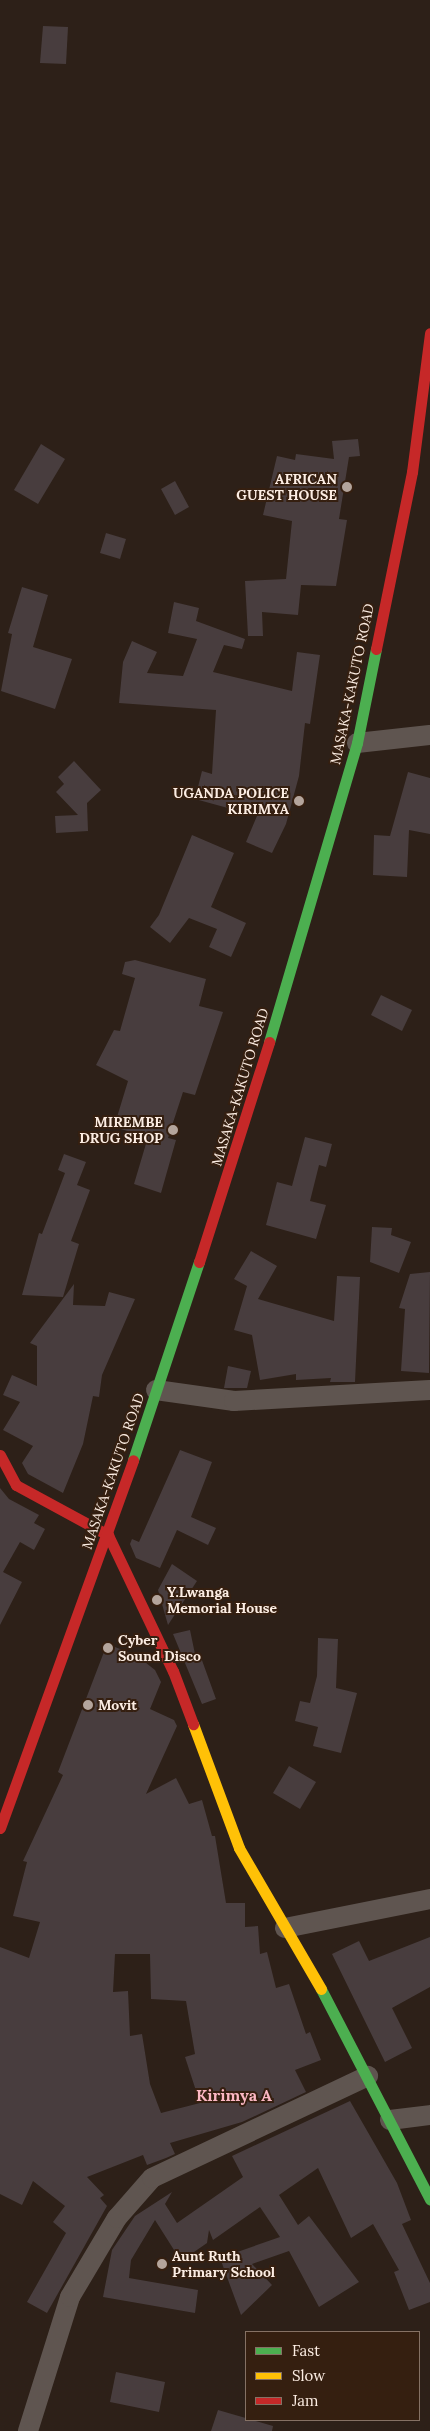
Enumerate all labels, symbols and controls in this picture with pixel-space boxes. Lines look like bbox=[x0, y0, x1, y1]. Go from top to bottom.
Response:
place label: AFRICAN GUEST HOUSE bbox=[236, 471, 337, 504]
marker: AFRICAN GUEST HOUSE bbox=[341, 481, 353, 493]
street label: MASAKA-KAKUTO ROAD bbox=[327, 602, 377, 766]
place label: UGANDA POLICE KIRIMYA bbox=[173, 785, 289, 818]
marker: UGANDA POLICE KIRIMYA bbox=[293, 795, 305, 807]
street label: MASAKA-KAKUTO ROAD bbox=[208, 1006, 272, 1168]
place label: MIREMBE DRUG SHOP bbox=[79, 1114, 163, 1146]
marker: MIREMBE DRUG SHOP bbox=[167, 1124, 179, 1136]
street label: MASAKA-KAKUTO ROAD bbox=[78, 1391, 148, 1551]
place label: Y.Lwanga Memorial House bbox=[167, 1584, 277, 1616]
marker: Y.Lwanga Memorial House bbox=[151, 1594, 163, 1606]
place label: Cyber Sound Disco bbox=[118, 1632, 201, 1664]
marker: Cyber Sound Disco bbox=[102, 1642, 114, 1654]
place label: Movit bbox=[98, 1697, 137, 1713]
marker: Movit bbox=[82, 1699, 94, 1711]
district label: Kirimya A bbox=[196, 2085, 272, 2105]
place label: Aunt Ruth Primary School bbox=[172, 2248, 275, 2280]
marker: Aunt Ruth Primary School bbox=[156, 2258, 168, 2270]
legend bbox=[245, 2331, 420, 2421]
text: Fast bbox=[292, 2341, 320, 2360]
text: Slow bbox=[292, 2366, 325, 2385]
text: Jam bbox=[292, 2391, 319, 2410]

